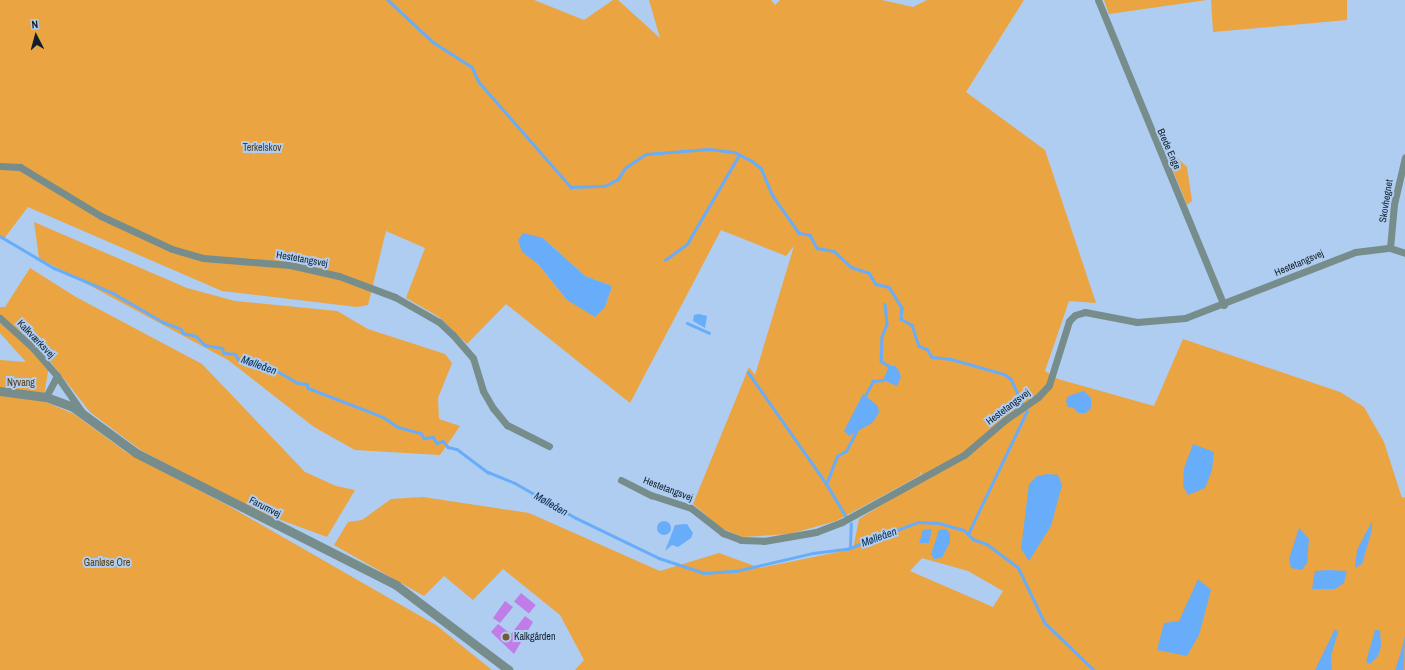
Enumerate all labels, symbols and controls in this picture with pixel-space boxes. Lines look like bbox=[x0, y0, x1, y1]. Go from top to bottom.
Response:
north arrow bbox=[16, 16, 56, 56]
text: N bbox=[31, 17, 39, 31]
street label: Brede Enge bbox=[1155, 127, 1183, 171]
park label: Terkelskov bbox=[243, 142, 281, 154]
street label: Skovhegnet bbox=[1377, 179, 1395, 223]
street label: Hestetangsvej bbox=[1273, 247, 1325, 279]
street label: Hestetangsvej bbox=[275, 249, 329, 269]
street label: Kalkværksvej bbox=[15, 317, 57, 361]
water label: Mølleåen bbox=[240, 353, 278, 377]
park label: Nyvang bbox=[7, 377, 35, 389]
street label: Hestetangsvej bbox=[984, 387, 1032, 427]
street label: Hestetangsvej bbox=[642, 474, 694, 504]
water label: Mølleåen bbox=[532, 489, 570, 519]
street label: Farumvej bbox=[247, 494, 283, 520]
water label: Mølleåen bbox=[860, 525, 898, 549]
park label: Ganløse Ore bbox=[84, 557, 130, 569]
place label: Kalkgården bbox=[514, 631, 555, 643]
marker: Kalkgården bbox=[501, 632, 511, 642]

